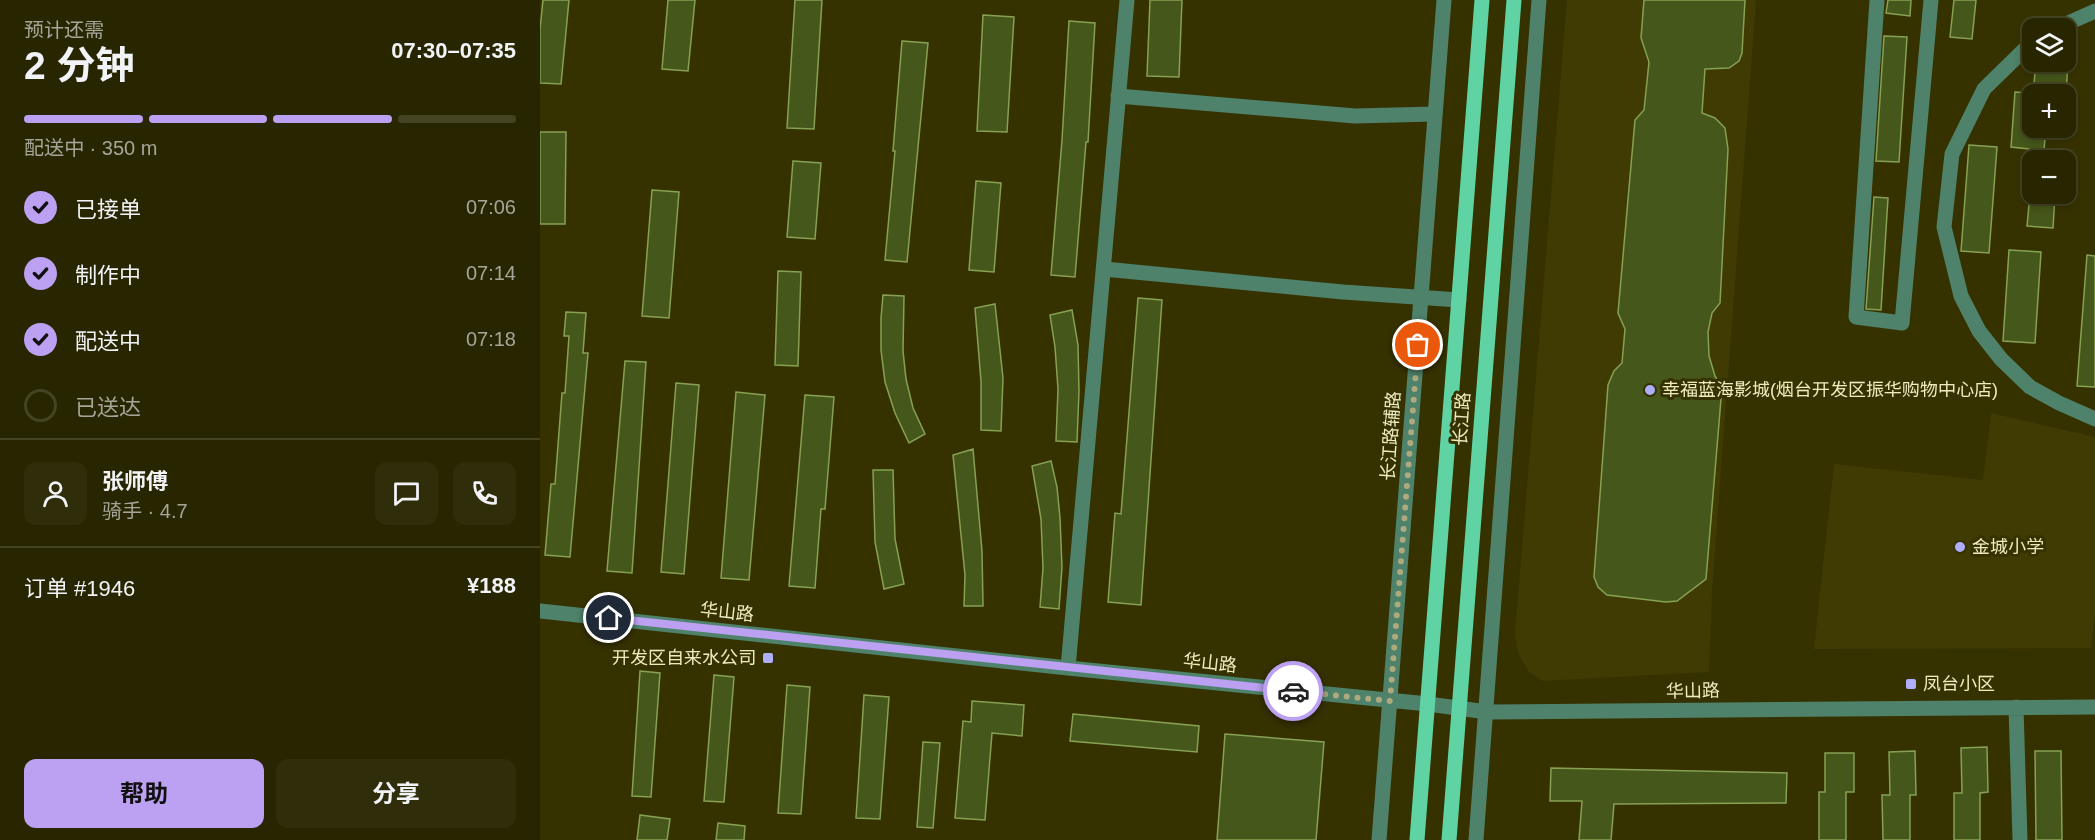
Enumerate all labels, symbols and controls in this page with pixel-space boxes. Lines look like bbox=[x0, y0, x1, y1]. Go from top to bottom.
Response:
map controls bbox=[2022, 18, 2076, 204]
button: layers bbox=[2022, 18, 2076, 72]
text: 预计还需 bbox=[24, 19, 104, 41]
text: 07:30–07:35 bbox=[391, 38, 516, 63]
text: 2 分钟 bbox=[24, 44, 135, 87]
button: + bbox=[2022, 84, 2076, 138]
text: 配送中 · 350 m bbox=[24, 137, 157, 159]
button: − bbox=[2022, 150, 2076, 204]
icon: check bbox=[24, 191, 57, 224]
text: 07:06 bbox=[466, 196, 516, 218]
text: 已接单 bbox=[75, 197, 141, 222]
icon: check bbox=[24, 257, 57, 290]
text: 07:14 bbox=[466, 262, 516, 284]
text: 制作中 bbox=[75, 263, 141, 288]
pin bbox=[1392, 319, 1443, 370]
icon: check bbox=[24, 323, 57, 356]
text: 07:18 bbox=[466, 328, 516, 350]
icon: bag bbox=[1401, 328, 1434, 361]
text: 配送中 bbox=[75, 329, 141, 354]
place label: 幸福蓝海影城(烟台开发区振华购物中心店) bbox=[1662, 380, 1998, 400]
marker: 幸福蓝海影城(烟台开发区振华购物中心店) bbox=[1643, 383, 1657, 397]
street label: 长江路辅路 bbox=[1378, 390, 1404, 482]
street label: 长江路 bbox=[1450, 391, 1474, 447]
text: 已送达 bbox=[75, 395, 141, 420]
button: person bbox=[24, 462, 87, 525]
button: chat bbox=[375, 462, 438, 525]
button: phone bbox=[453, 462, 516, 525]
text: 张师傅 bbox=[102, 469, 168, 494]
text: 骑手 · 4.7 bbox=[102, 500, 188, 522]
place label: 金城小学 bbox=[1972, 537, 2044, 557]
marker: 金城小学 bbox=[1953, 540, 1967, 554]
text: ¥188 bbox=[467, 573, 516, 598]
text: 订单 #1946 bbox=[24, 576, 135, 601]
pin bbox=[583, 592, 634, 643]
street label: 华山路 bbox=[699, 599, 755, 625]
icon: home bbox=[592, 601, 625, 634]
place label: 开发区自来水公司 bbox=[612, 648, 756, 668]
street label: 华山路 bbox=[1182, 650, 1238, 676]
marker: 开发区自来水公司 bbox=[761, 651, 775, 665]
courier bbox=[1263, 661, 1323, 721]
place label: 凤台小区 bbox=[1923, 674, 1995, 694]
icon: car bbox=[1277, 675, 1310, 708]
marker: 凤台小区 bbox=[1904, 677, 1918, 691]
street label: 华山路 bbox=[1666, 681, 1720, 701]
button: 帮助 bbox=[24, 759, 264, 828]
button: 分享 bbox=[276, 759, 516, 828]

